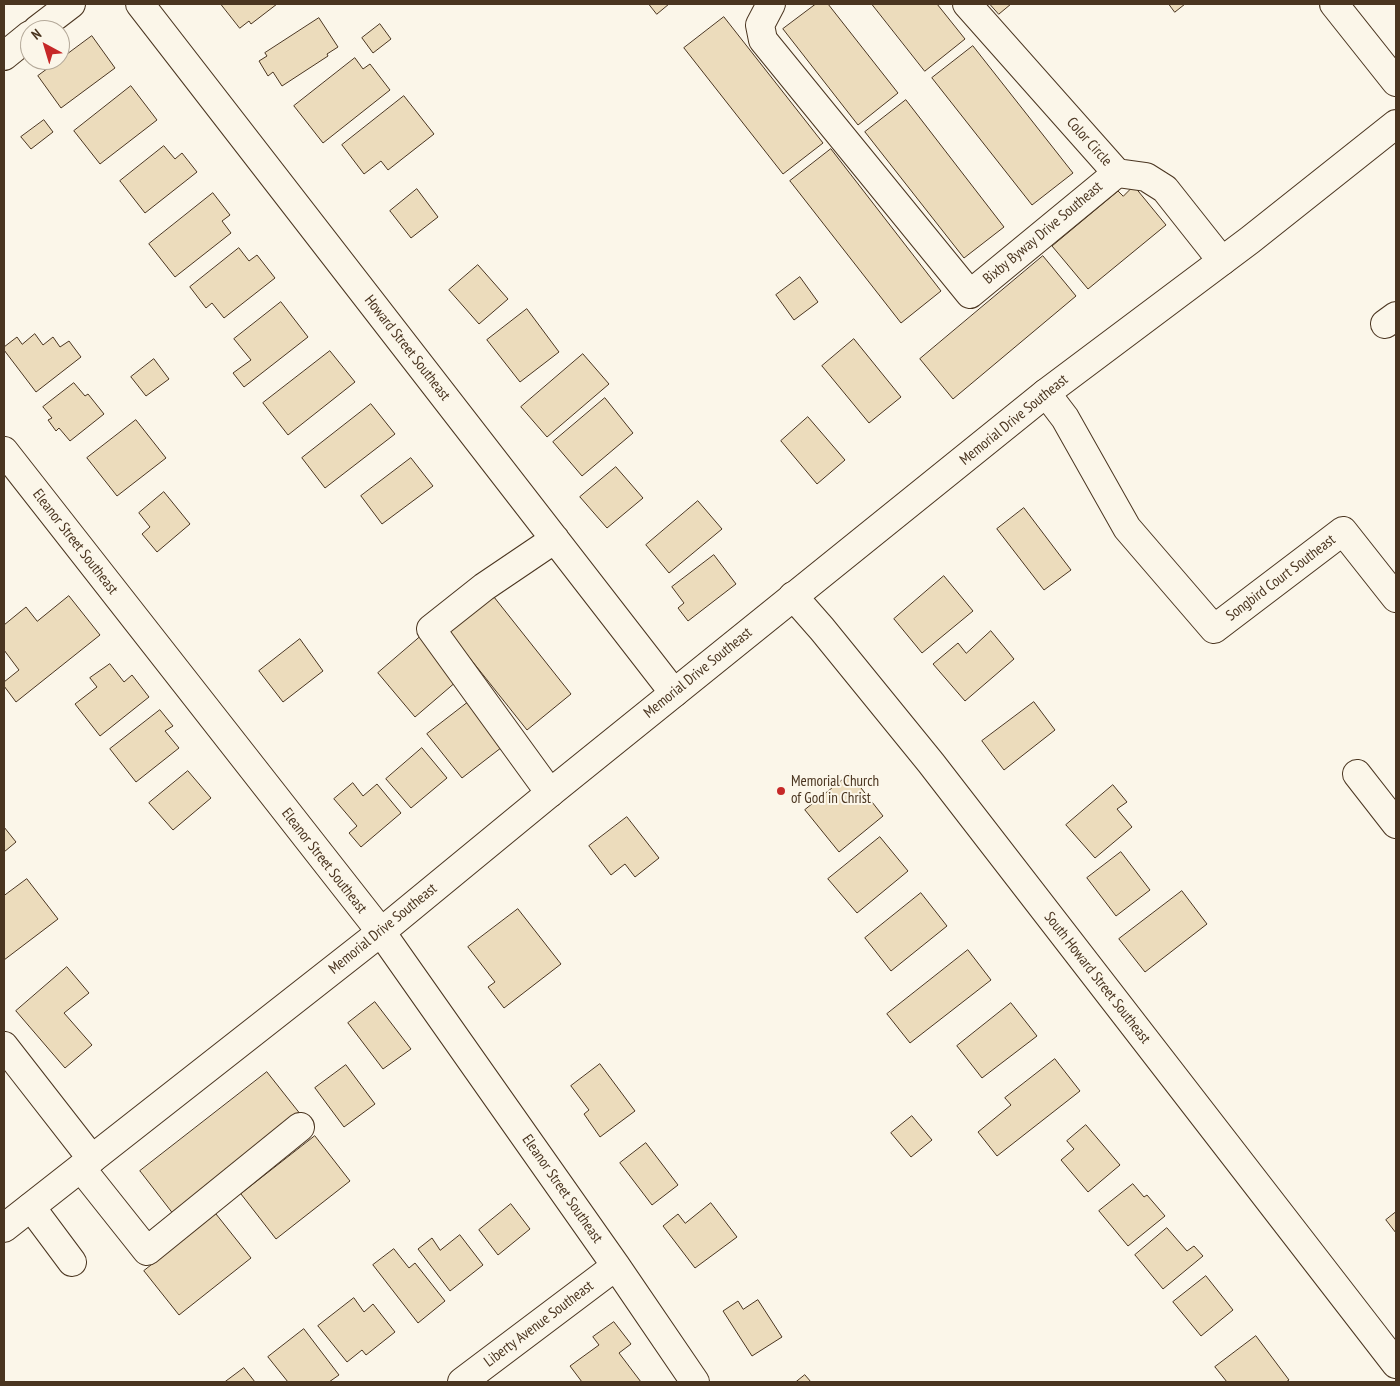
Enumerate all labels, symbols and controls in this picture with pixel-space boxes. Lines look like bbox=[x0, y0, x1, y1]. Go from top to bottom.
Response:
north arrow bbox=[20, 20, 70, 70]
text: N bbox=[28, 25, 45, 43]
street label: Color Circle bbox=[1062, 114, 1116, 170]
street label: Bixby Byway Drive Southeast bbox=[980, 178, 1106, 288]
street label: Howard Street Southeast bbox=[360, 292, 454, 404]
street label: Memorial Drive Southeast bbox=[956, 371, 1072, 469]
street label: Eleanor Street Southeast bbox=[28, 486, 122, 598]
street label: Songbird Court Southeast bbox=[1223, 531, 1339, 625]
street label: Memorial Drive Southeast bbox=[640, 624, 756, 722]
place label: Memorial Church of God in Christ bbox=[791, 773, 879, 808]
marker: Memorial Church of God in Christ bbox=[775, 785, 787, 797]
street label: Eleanor Street Southeast bbox=[277, 805, 371, 917]
street label: Memorial Drive Southeast bbox=[325, 880, 441, 978]
street label: South Howard Street Southeast bbox=[1040, 909, 1154, 1047]
street label: Eleanor Street Southeast bbox=[518, 1131, 606, 1247]
street label: Liberty Avenue Southeast bbox=[481, 1277, 597, 1371]

